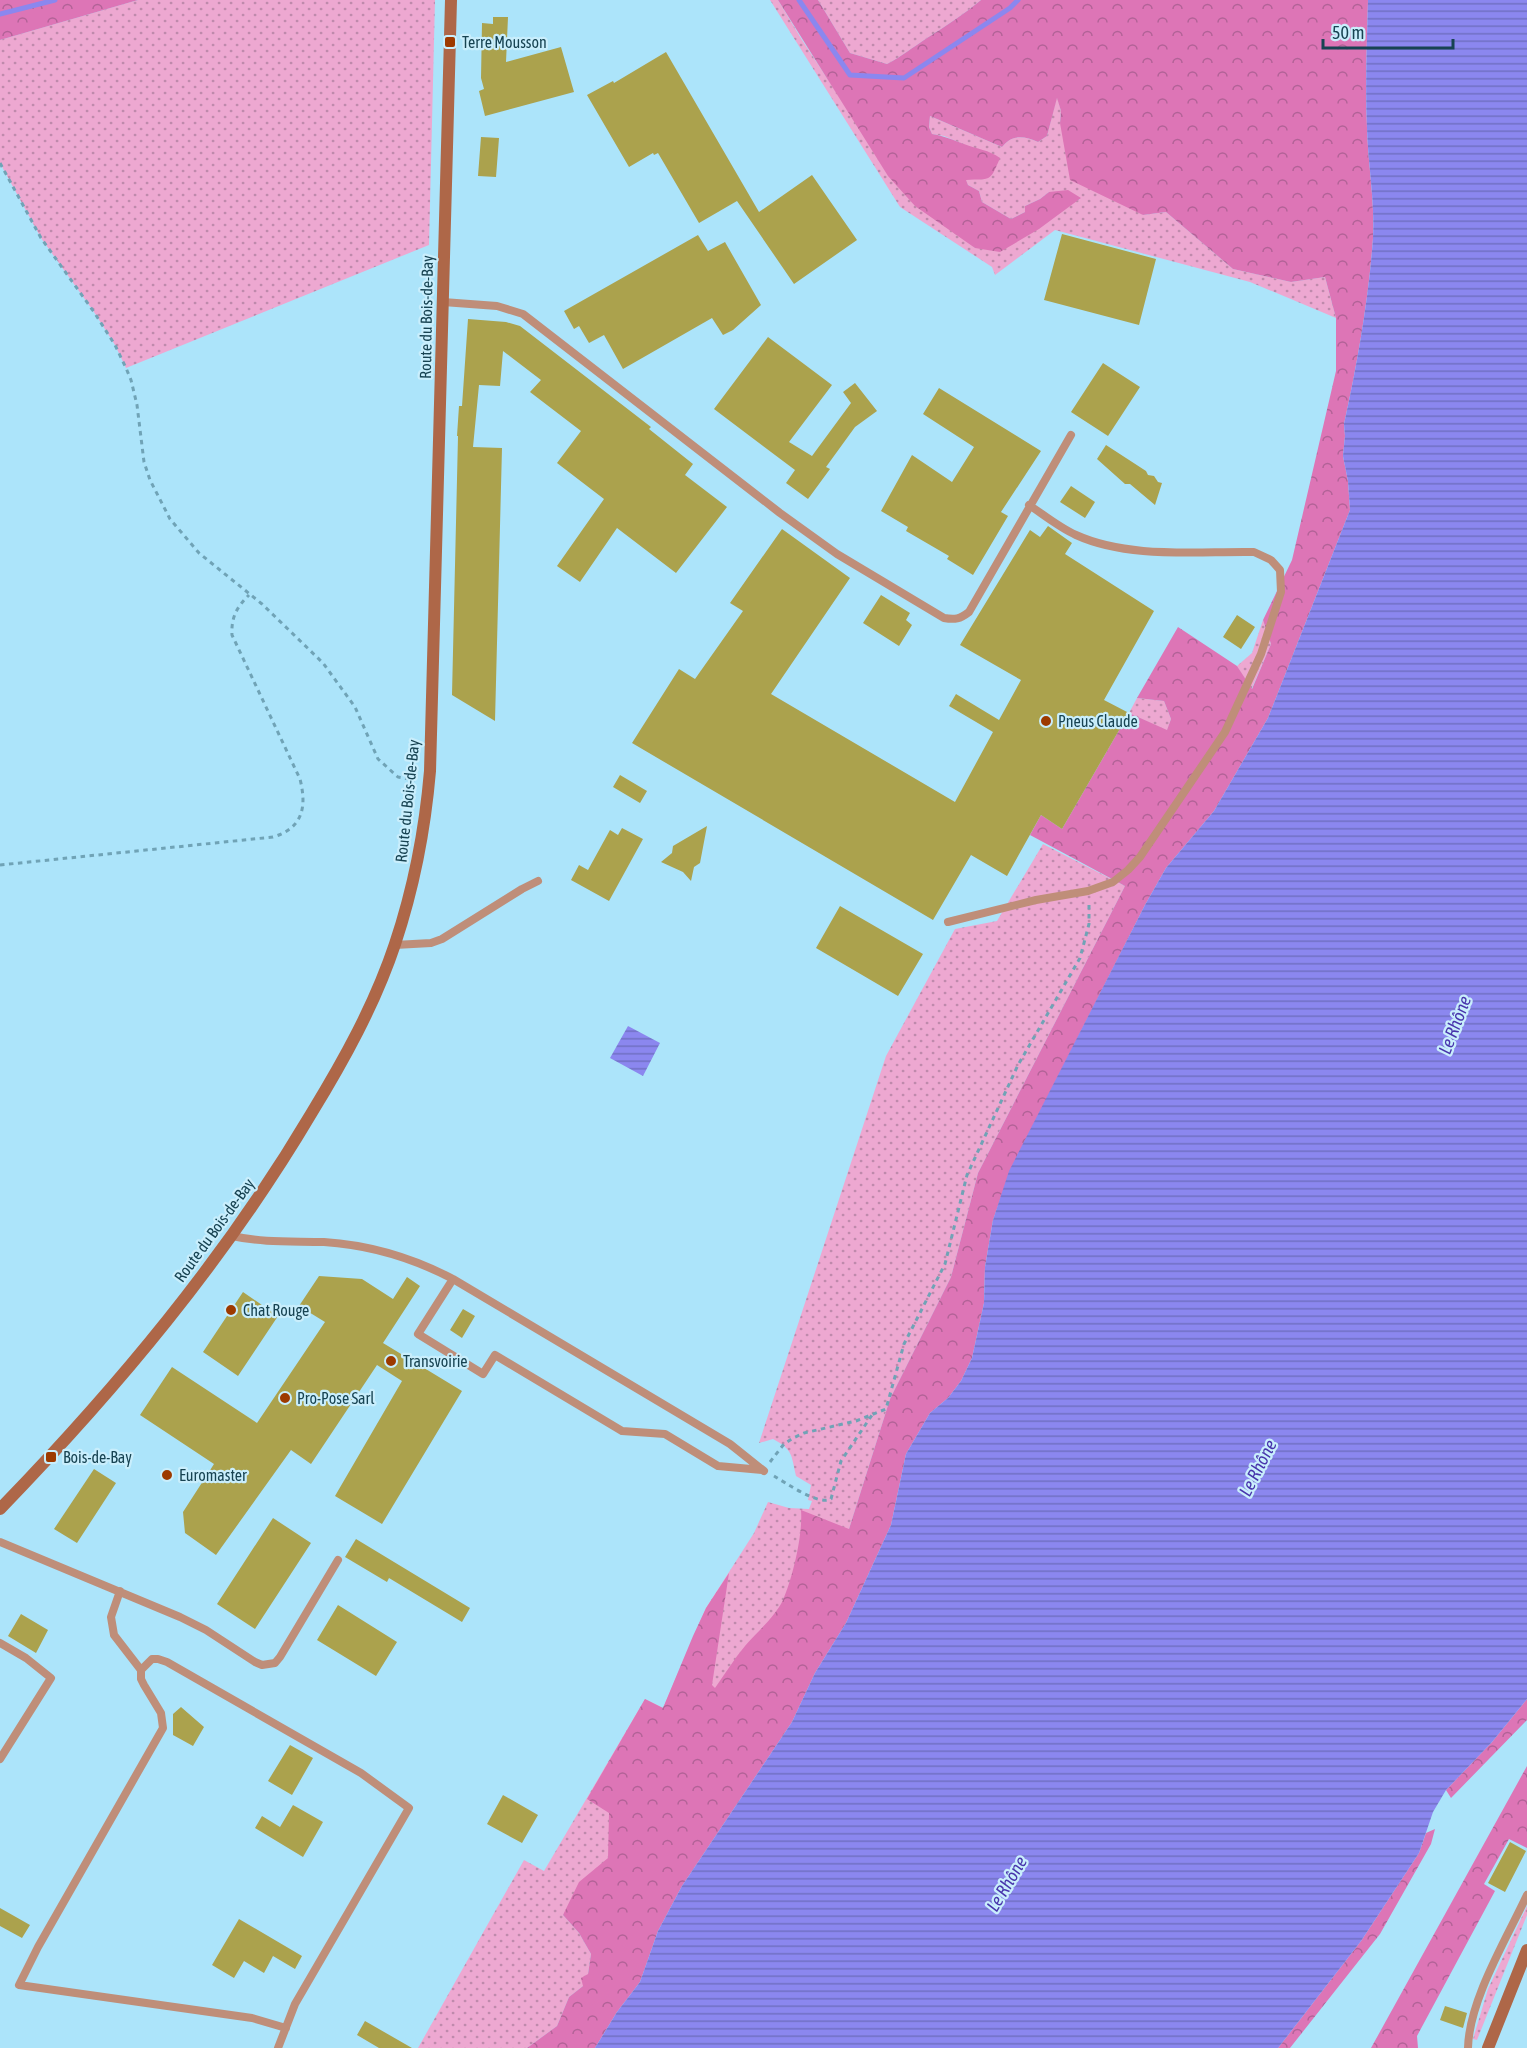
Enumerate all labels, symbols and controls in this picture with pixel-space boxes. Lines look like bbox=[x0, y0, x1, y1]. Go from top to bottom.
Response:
scale bar bbox=[1323, 12, 1454, 50]
text: 50 m bbox=[1332, 22, 1364, 43]
place label: Terre Mousson bbox=[462, 33, 547, 51]
marker: Terre Mousson bbox=[443, 35, 457, 49]
street label: Route du Bois-de-Bay bbox=[416, 255, 437, 379]
place label: Pneus Claude bbox=[1058, 712, 1138, 730]
marker: Pneus Claude bbox=[1039, 714, 1053, 728]
street label: Route du Bois-de-Bay bbox=[392, 738, 423, 863]
water label: Le Rhône bbox=[1434, 993, 1475, 1057]
street label: Route du Bois-de-Bay bbox=[170, 1174, 259, 1286]
place label: Chat Rouge bbox=[243, 1301, 309, 1320]
marker: Chat Rouge bbox=[224, 1303, 238, 1317]
place label: Transvoirie bbox=[403, 1352, 468, 1370]
marker: Transvoirie bbox=[384, 1354, 398, 1368]
place label: Pro-Pose Sarl bbox=[297, 1389, 375, 1407]
marker: Pro-Pose Sarl bbox=[278, 1391, 292, 1405]
water label: Le Rhône bbox=[1234, 1436, 1281, 1500]
place label: Bois-de-Bay bbox=[63, 1448, 132, 1467]
marker: Bois-de-Bay bbox=[44, 1450, 58, 1464]
place label: Euromaster bbox=[179, 1466, 247, 1484]
marker: Euromaster bbox=[160, 1468, 174, 1482]
water label: Le Rhône bbox=[982, 1852, 1031, 1915]

